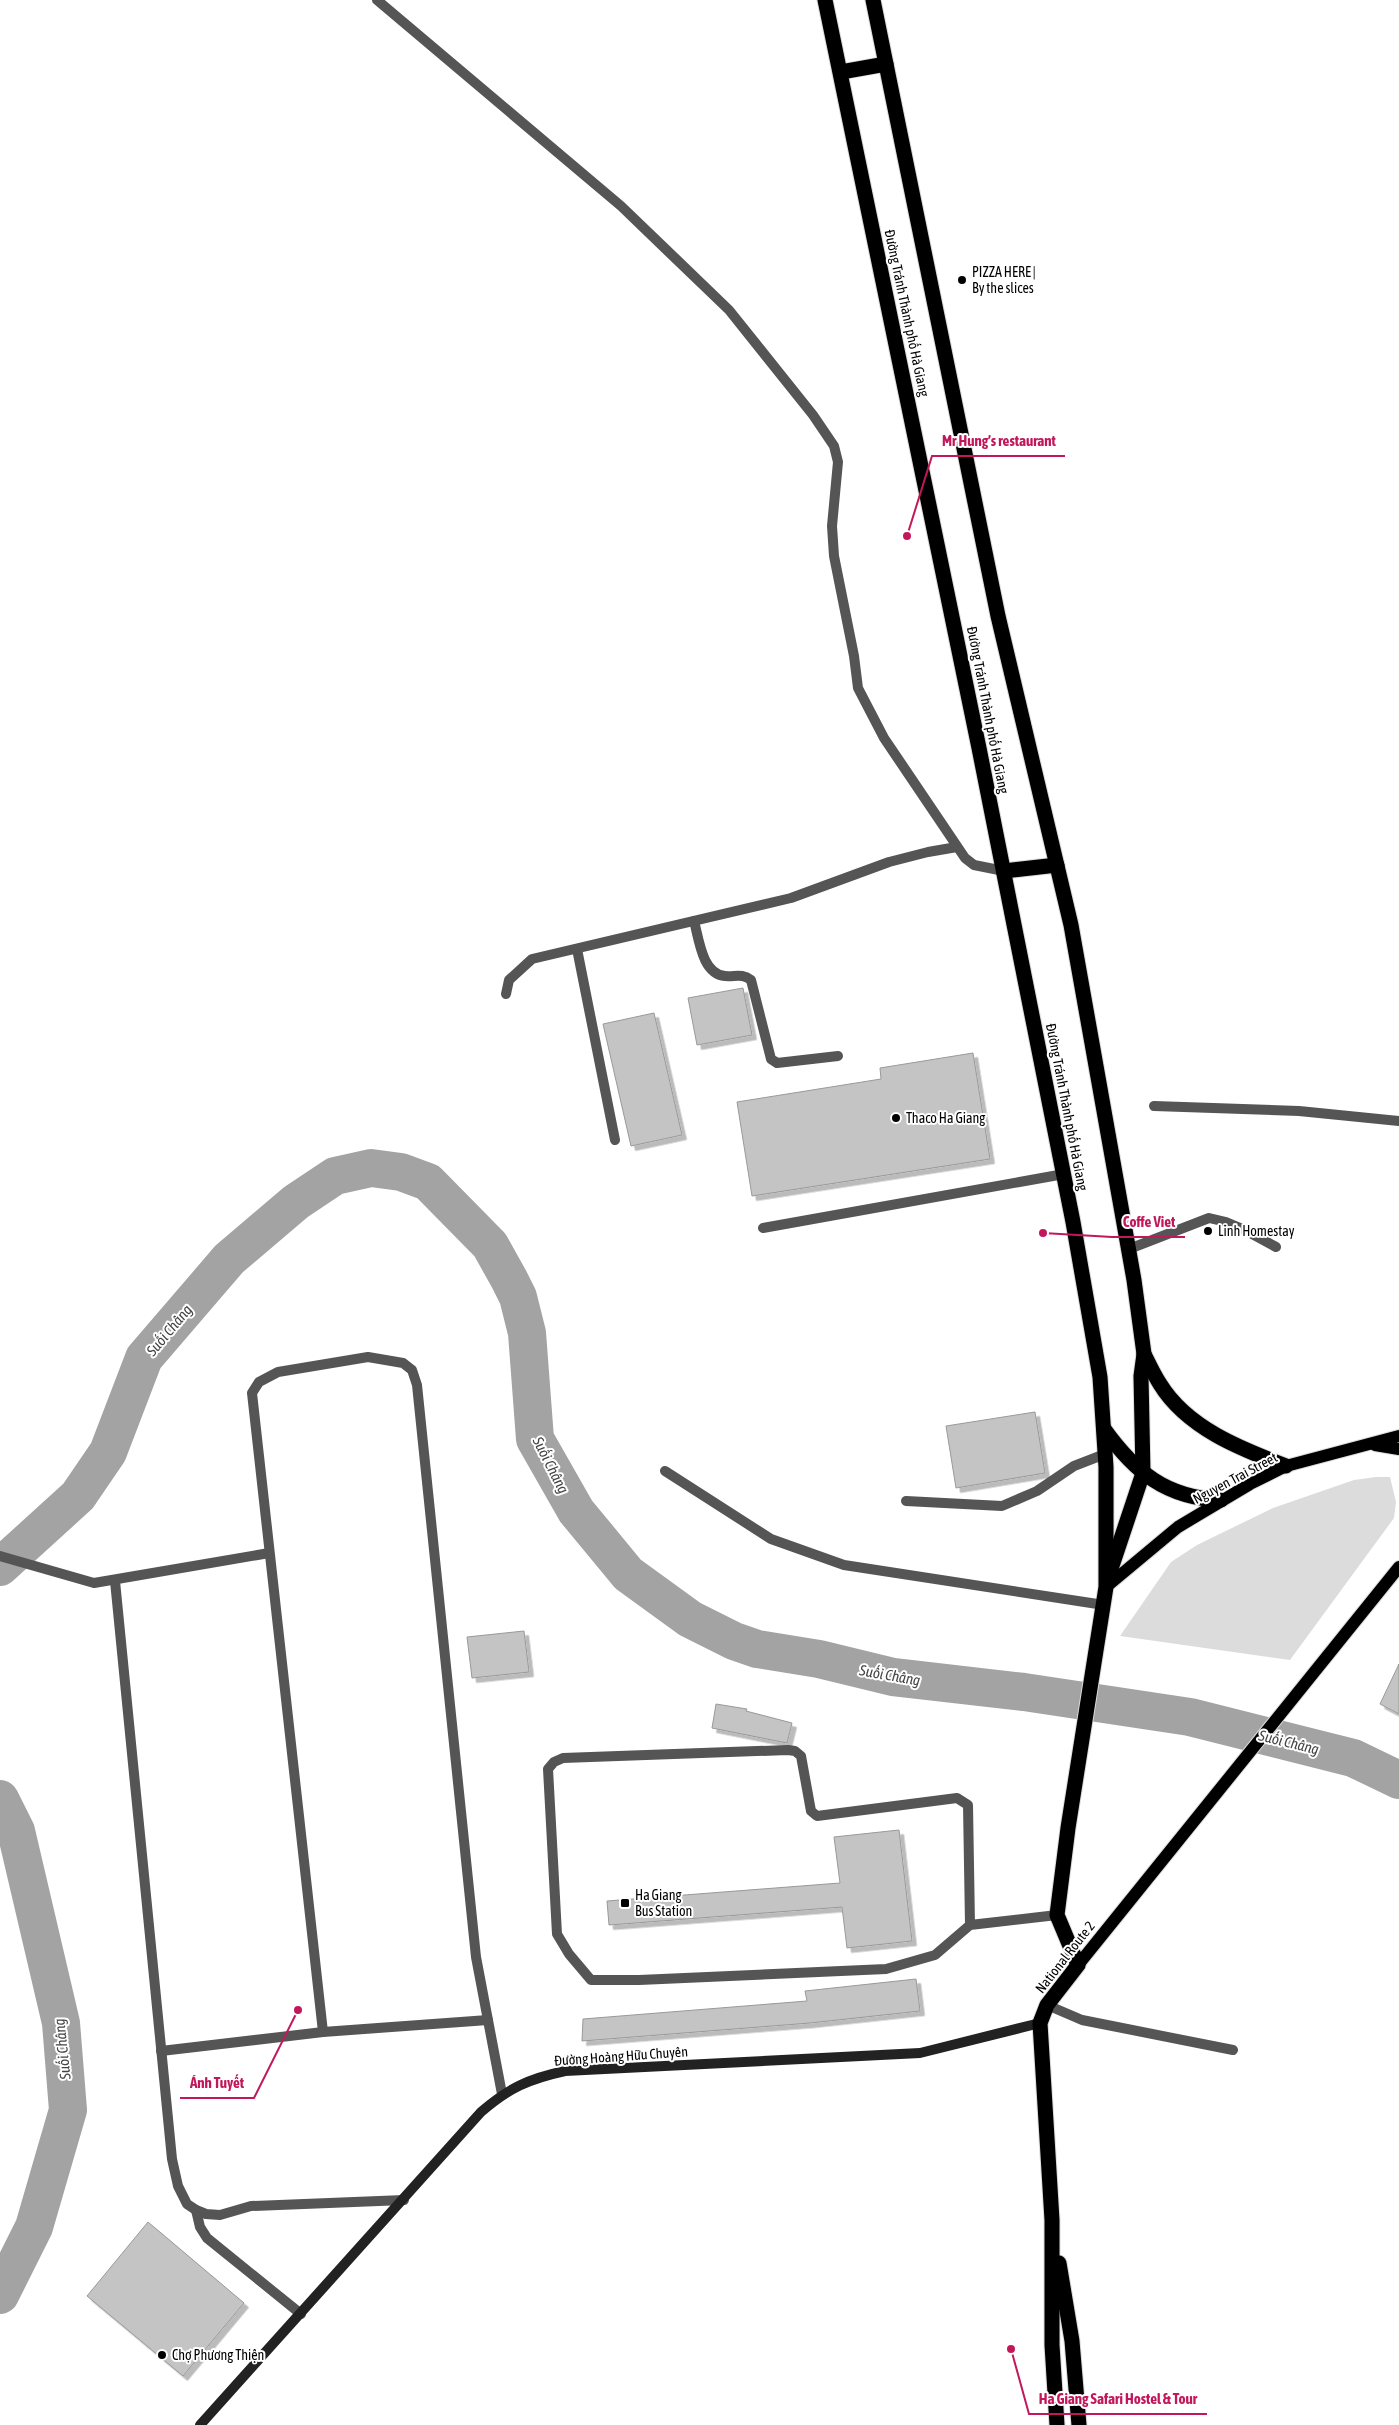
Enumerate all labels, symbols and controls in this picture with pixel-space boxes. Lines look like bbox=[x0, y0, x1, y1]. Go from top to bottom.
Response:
street label: Đường Tránh Thành phố Hà Giang bbox=[881, 228, 933, 398]
place label: PIZZA HERE | By the slices bbox=[972, 264, 1036, 296]
marker: PIZZA HERE | By the slices bbox=[956, 274, 968, 286]
callout: Mr Hung’s restaurant bbox=[932, 426, 1065, 456]
text: Mr Hung’s restaurant bbox=[942, 432, 1057, 449]
street label: Đường Tránh Thành phố Hà Giang bbox=[964, 625, 1013, 795]
street label: Đường Tránh Thành phố Hà Giang bbox=[1043, 1022, 1092, 1192]
place label: Thaco Ha Giang bbox=[906, 1110, 985, 1126]
marker: Thaco Ha Giang bbox=[890, 1112, 902, 1124]
callout: Coffe Viet bbox=[1112, 1207, 1185, 1237]
text: Coffe Viet bbox=[1123, 1213, 1176, 1230]
place label: Linh Homestay bbox=[1218, 1223, 1295, 1239]
marker: Linh Homestay bbox=[1202, 1225, 1214, 1237]
water label: Suối Châng bbox=[142, 1301, 195, 1360]
water label: Suối Châng bbox=[529, 1433, 573, 1496]
street label: Nguyen Trai Street bbox=[1190, 1449, 1280, 1507]
water label: Suối Châng bbox=[857, 1661, 922, 1689]
water label: Suối Châng bbox=[1256, 1726, 1321, 1758]
place label: Ha Giang Bus Station bbox=[635, 1887, 692, 1919]
marker: Ha Giang Bus Station bbox=[619, 1897, 631, 1909]
street label: National Route 2 bbox=[1032, 1918, 1098, 1996]
water label: Suối Châng bbox=[50, 2018, 74, 2081]
street label: Đường Hoàng Hữu Chuyên bbox=[554, 2043, 688, 2069]
callout: Ánh Tuyết bbox=[180, 2068, 254, 2098]
text: Ánh Tuyết bbox=[189, 2074, 245, 2091]
place label: Chợ Phương Thiện bbox=[172, 2347, 264, 2363]
marker: Chợ Phương Thiện bbox=[156, 2349, 168, 2361]
callout: Ha Giang Safari Hostel & Tour bbox=[1029, 2384, 1207, 2414]
text: Ha Giang Safari Hostel & Tour bbox=[1039, 2390, 1198, 2407]

